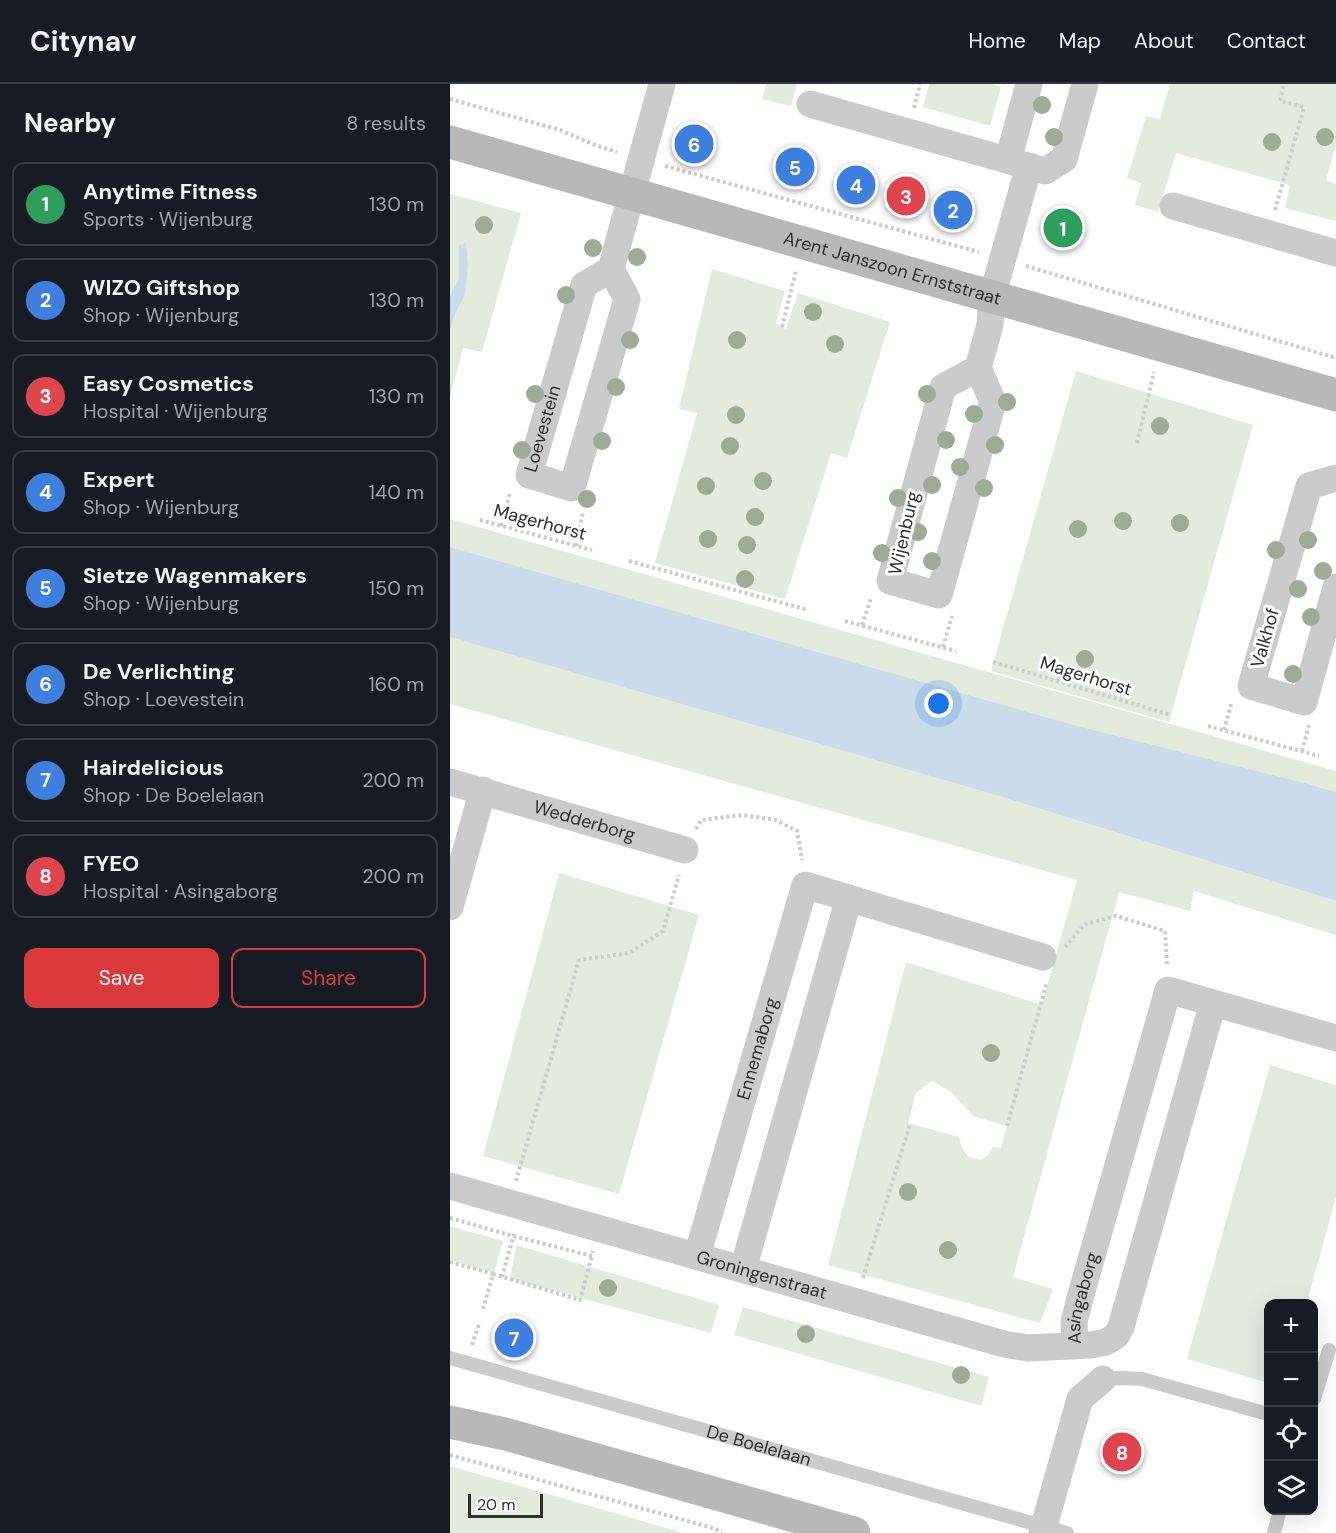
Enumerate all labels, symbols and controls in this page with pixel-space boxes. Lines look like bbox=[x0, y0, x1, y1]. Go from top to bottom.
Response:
text: Citynav bbox=[30, 23, 136, 60]
text: Home bbox=[968, 27, 1026, 55]
text: Map bbox=[1059, 27, 1101, 55]
text: About bbox=[1134, 27, 1194, 55]
text: Contact bbox=[1227, 27, 1306, 55]
text: Nearby bbox=[24, 106, 116, 140]
text: 8 results bbox=[346, 110, 426, 136]
pin: 6 bbox=[674, 122, 714, 166]
pin: 5 bbox=[776, 144, 814, 190]
pin: 4 bbox=[836, 162, 876, 208]
pin: 3 bbox=[886, 174, 926, 218]
text: Anytime Fitness bbox=[83, 177, 258, 206]
pin: 2 bbox=[934, 188, 972, 232]
text: 1 bbox=[42, 191, 49, 217]
text: 130 m bbox=[369, 191, 424, 217]
text: Sports · Wijenburg bbox=[83, 206, 253, 232]
pin: 1 bbox=[1044, 206, 1082, 250]
street label: Arent Janszoon Ernststraat bbox=[781, 226, 1004, 311]
text: WIZO Giftshop bbox=[83, 273, 240, 302]
text: 2 bbox=[40, 287, 51, 313]
text: 130 m bbox=[369, 287, 424, 313]
text: Shop · Wijenburg bbox=[83, 302, 239, 328]
text: Easy Cosmetics bbox=[83, 369, 254, 398]
street label: Loevestein bbox=[518, 382, 566, 475]
text: 3 bbox=[39, 383, 52, 409]
text: 130 m bbox=[369, 383, 424, 409]
text: Hospital · Wijenburg bbox=[83, 398, 268, 424]
text: Expert bbox=[83, 465, 155, 494]
text: 4 bbox=[39, 479, 52, 505]
text: 140 m bbox=[369, 479, 424, 505]
street label: Wijenburg bbox=[883, 489, 925, 577]
text: Shop · Wijenburg bbox=[83, 494, 239, 520]
street label: Magerhorst bbox=[491, 498, 589, 546]
text: Sietze Wagenmakers bbox=[83, 561, 307, 590]
text: 5 bbox=[39, 575, 52, 601]
text: 150 m bbox=[369, 575, 424, 601]
text: Shop · Wijenburg bbox=[83, 590, 239, 616]
street label: Valkhof bbox=[1245, 605, 1285, 671]
street label: Magerhorst bbox=[1037, 651, 1135, 701]
text: De Verlichting bbox=[83, 657, 235, 686]
text: 6 bbox=[39, 671, 52, 697]
text: 160 m bbox=[368, 671, 424, 697]
text: Shop · Loevestein bbox=[83, 686, 244, 712]
your location bbox=[924, 689, 953, 718]
text: Hairdelicious bbox=[83, 753, 224, 782]
text: 7 bbox=[40, 767, 51, 793]
text: 200 m bbox=[362, 767, 424, 793]
text: Shop · De Boelelaan bbox=[83, 782, 264, 808]
street label: Wedderborg bbox=[531, 795, 638, 847]
text: FYEO bbox=[83, 849, 139, 878]
text: 8 bbox=[39, 863, 52, 889]
text: 200 m bbox=[362, 863, 424, 889]
text: Hospital · Asingaborg bbox=[83, 878, 278, 904]
button: Save bbox=[24, 948, 219, 1008]
button: Share bbox=[231, 948, 426, 1008]
street label: Ennemaborg bbox=[731, 995, 784, 1103]
street label: Groningenstraat bbox=[694, 1245, 830, 1305]
street label: Asingaborg bbox=[1062, 1249, 1105, 1345]
map controls bbox=[1264, 1299, 1318, 1515]
button: + bbox=[1264, 1299, 1318, 1353]
pin: 7 bbox=[494, 1316, 534, 1360]
button: − bbox=[1264, 1353, 1318, 1407]
button: locate bbox=[1264, 1407, 1318, 1461]
street label: De Boelelaan bbox=[704, 1419, 814, 1472]
pin: 8 bbox=[1102, 1430, 1142, 1474]
button: layers bbox=[1264, 1461, 1318, 1515]
scale bar bbox=[468, 1491, 543, 1518]
text: 20 m bbox=[477, 1494, 516, 1515]

